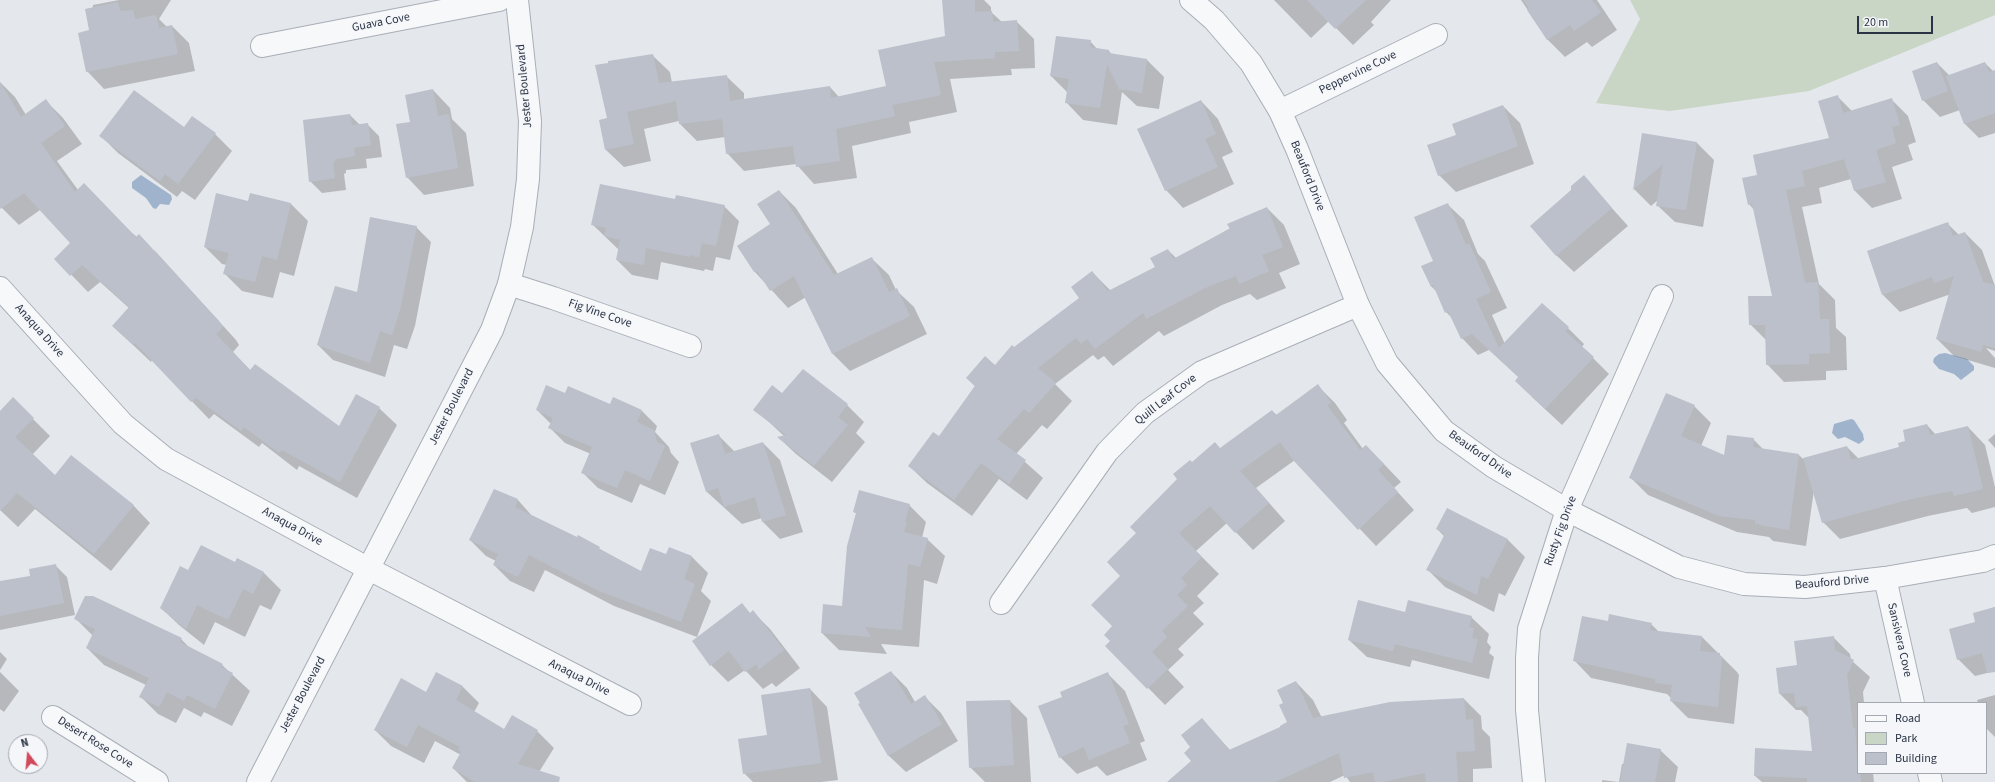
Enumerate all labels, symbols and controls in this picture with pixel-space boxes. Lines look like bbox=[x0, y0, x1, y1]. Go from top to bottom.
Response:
scale bar bbox=[1859, 8, 1935, 34]
street label: Guava Cove bbox=[351, 10, 411, 36]
text: 20 m bbox=[1864, 14, 1888, 31]
street label: Jester Boulevard bbox=[514, 43, 536, 129]
street label: Peppervine Cove bbox=[1317, 48, 1399, 98]
street label: Beauford Drive bbox=[1286, 139, 1328, 213]
street label: Fig Vine Cove bbox=[566, 296, 634, 332]
street label: Anaqua Drive bbox=[11, 301, 67, 361]
street label: Jester Boulevard bbox=[426, 366, 478, 448]
street label: Quill Leaf Cove bbox=[1132, 371, 1200, 429]
street label: Beauford Drive bbox=[1445, 428, 1515, 482]
street label: Rusty Fig Drive bbox=[1542, 494, 1580, 568]
street label: Anaqua Drive bbox=[259, 505, 325, 549]
street label: Beauford Drive bbox=[1794, 573, 1870, 593]
street label: Sansivera Cove bbox=[1883, 602, 1915, 678]
street label: Jester Boulevard bbox=[277, 654, 329, 736]
street label: Anaqua Drive bbox=[546, 656, 612, 700]
legend bbox=[1857, 702, 1987, 774]
text: Road bbox=[1895, 710, 1921, 727]
street label: Desert Rose Cove bbox=[55, 714, 135, 772]
text: Park bbox=[1895, 730, 1917, 747]
north arrow bbox=[8, 734, 48, 774]
text: N bbox=[19, 735, 30, 751]
text: Building bbox=[1895, 750, 1937, 767]

